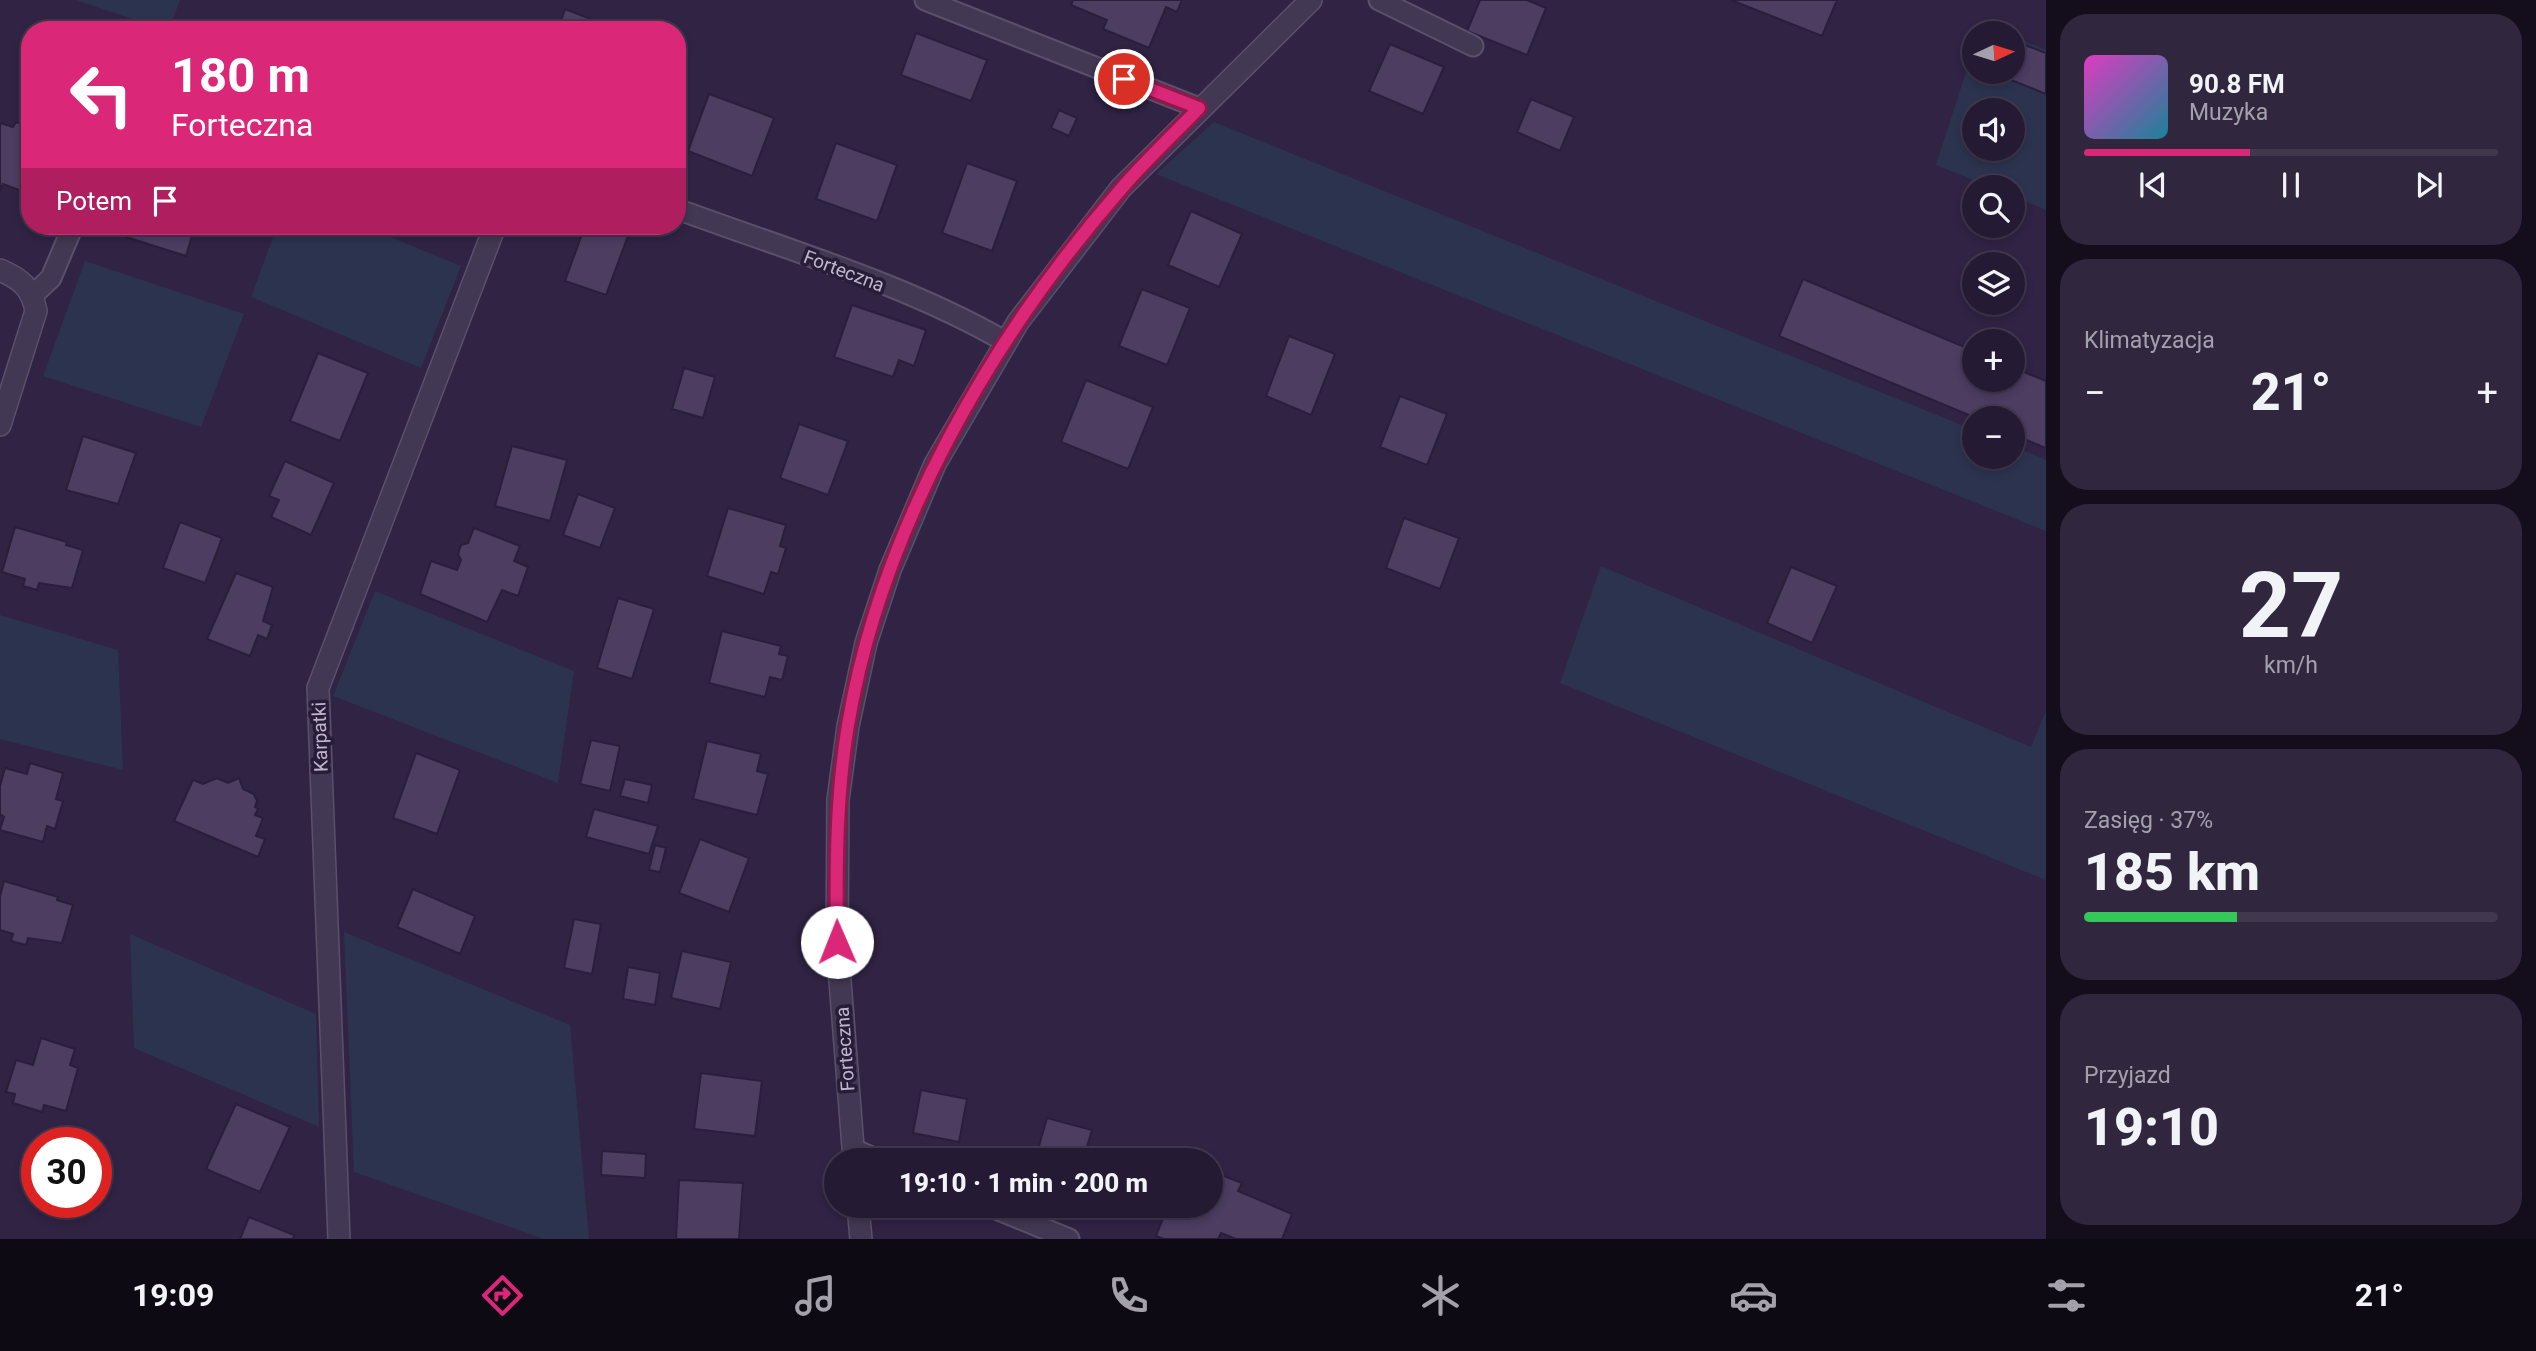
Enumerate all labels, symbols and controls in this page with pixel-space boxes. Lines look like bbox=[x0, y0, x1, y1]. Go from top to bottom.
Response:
north arrow bbox=[1962, 21, 2025, 84]
map controls bbox=[1962, 21, 2025, 469]
text: 180 m bbox=[171, 47, 310, 104]
icon: left bbox=[56, 49, 147, 140]
pin bbox=[1094, 49, 1154, 109]
icon: arrive bbox=[1105, 60, 1143, 98]
text: 90.8 FM bbox=[2189, 69, 2285, 99]
button: sound bbox=[1962, 98, 2025, 161]
text: Muzyka bbox=[2189, 99, 2268, 126]
text: Forteczna bbox=[171, 106, 313, 144]
icon: previous bbox=[2134, 166, 2172, 204]
icon: pause bbox=[2272, 166, 2310, 204]
icon: next bbox=[2410, 166, 2448, 204]
button: search bbox=[1962, 175, 2025, 238]
icon: arrive bbox=[146, 182, 184, 220]
text: Potem bbox=[56, 186, 132, 216]
street label: Forteczna bbox=[800, 245, 888, 297]
button: layers bbox=[1962, 252, 2025, 315]
text: Klimatyzacja bbox=[2084, 327, 2215, 354]
button: + bbox=[1962, 329, 2025, 392]
text: 21° bbox=[2251, 362, 2331, 423]
text: − bbox=[2084, 371, 2106, 415]
text: + bbox=[2476, 371, 2498, 415]
button: − bbox=[1962, 406, 2025, 469]
text: 27 bbox=[2239, 553, 2343, 659]
text: km/h bbox=[2264, 652, 2318, 679]
street label: Karpatki bbox=[307, 702, 333, 772]
text: Zasięg · 37% bbox=[2084, 807, 2213, 834]
text: 185 km bbox=[2084, 842, 2260, 903]
position arrow bbox=[800, 905, 874, 979]
street label: Forteczna bbox=[831, 1006, 859, 1092]
text: Przyjazd bbox=[2084, 1062, 2171, 1089]
text: 19:10 bbox=[2084, 1097, 2219, 1158]
speed limit sign: 30 bbox=[21, 1127, 112, 1218]
text: 19:10 · 1 min · 200 m bbox=[899, 1168, 1148, 1198]
icon: directions bbox=[478, 1271, 527, 1320]
icon: music bbox=[791, 1271, 840, 1320]
icon: phone bbox=[1104, 1271, 1153, 1320]
icon: climate bbox=[1416, 1271, 1465, 1320]
icon: car bbox=[1729, 1271, 1778, 1320]
icon: filters bbox=[2042, 1271, 2091, 1320]
text: 19:09 bbox=[132, 1276, 214, 1314]
text: 21° bbox=[2355, 1276, 2404, 1314]

